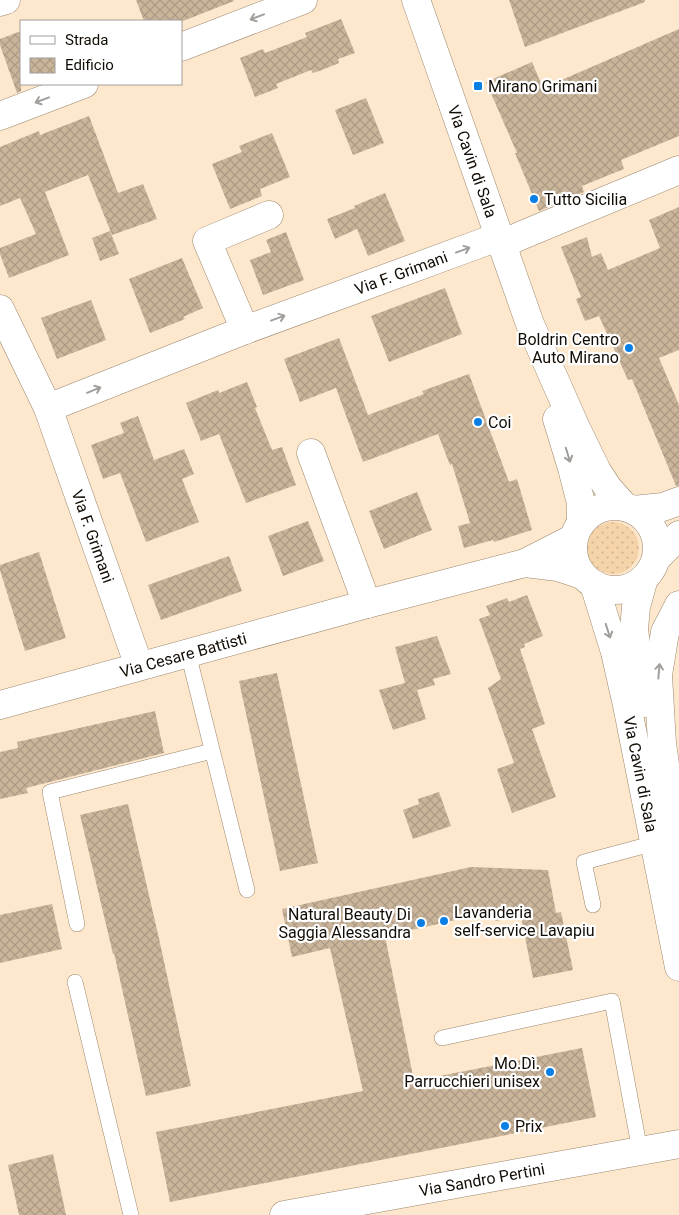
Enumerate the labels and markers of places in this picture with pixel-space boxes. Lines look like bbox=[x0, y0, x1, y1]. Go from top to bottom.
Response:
place label: Mirano Grimani bbox=[488, 77, 597, 96]
marker: Mirano Grimani bbox=[472, 80, 484, 92]
place label: Tutto Sicilia bbox=[544, 190, 627, 209]
marker: Tutto Sicilia bbox=[528, 193, 540, 205]
place label: Boldrin Centro Auto Mirano bbox=[518, 330, 619, 367]
marker: Boldrin Centro Auto Mirano bbox=[623, 342, 635, 354]
place label: Coi bbox=[488, 413, 511, 432]
marker: Coi bbox=[472, 416, 484, 428]
place label: Lavanderia self-service Lavapiu bbox=[454, 903, 595, 940]
place label: Natural Beauty Di Saggia Alessandra bbox=[279, 905, 411, 942]
marker: Lavanderia self-service Lavapiu bbox=[438, 915, 450, 927]
marker: Natural Beauty Di Saggia Alessandra bbox=[415, 917, 427, 929]
place label: Mo.Dì. Parrucchieri unisex bbox=[404, 1054, 540, 1091]
marker: Mo.Dì. Parrucchieri unisex bbox=[544, 1066, 556, 1078]
place label: Prix bbox=[515, 1117, 542, 1136]
marker: Prix bbox=[499, 1120, 511, 1132]

